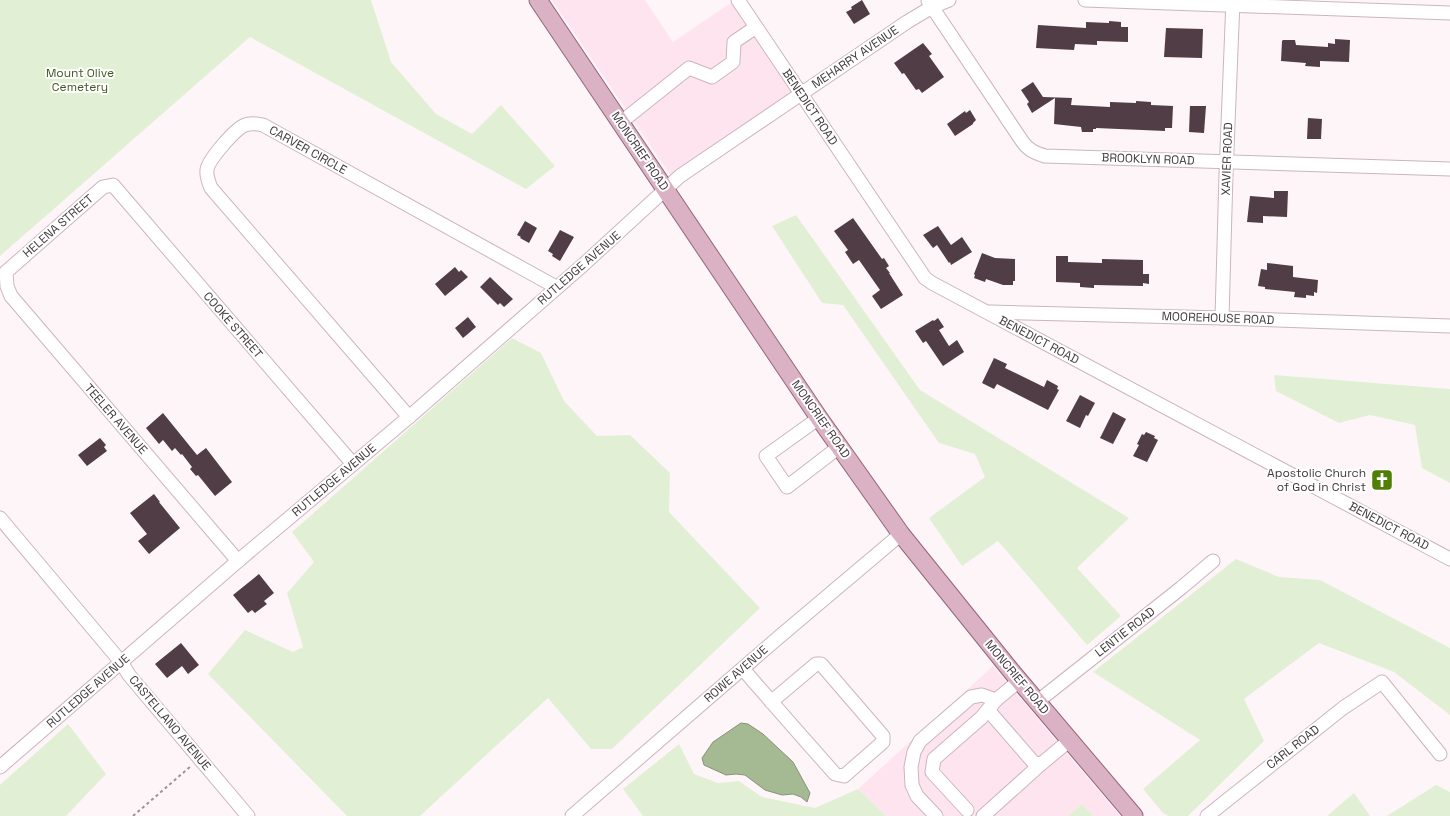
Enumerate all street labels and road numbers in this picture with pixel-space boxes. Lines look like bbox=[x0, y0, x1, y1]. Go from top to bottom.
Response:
street label: MEHARRY AVENUE bbox=[808, 22, 902, 92]
street label: BENEDICT ROAD bbox=[779, 66, 841, 148]
street label: MONCRIEF ROAD bbox=[608, 108, 672, 194]
street label: CARVER CIRCLE bbox=[266, 122, 350, 178]
street label: XAVIER ROAD bbox=[1218, 122, 1236, 196]
street label: BROOKLYN ROAD bbox=[1101, 149, 1195, 169]
street label: HELENA STREET bbox=[19, 191, 97, 261]
street label: RUTLEDGE AVENUE bbox=[534, 227, 624, 309]
street label: COOKE STREET bbox=[200, 288, 266, 362]
street label: MOOREHOUSE ROAD bbox=[1161, 308, 1275, 328]
street label: BENEDICT ROAD bbox=[996, 312, 1082, 368]
street label: MONCRIEF ROAD bbox=[788, 377, 854, 461]
street label: TEELER AVENUE bbox=[81, 380, 151, 458]
street label: RUTLEDGE AVENUE bbox=[289, 440, 380, 520]
street label: BENEDICT ROAD bbox=[1346, 498, 1432, 554]
street label: LENTIE ROAD bbox=[1092, 603, 1158, 661]
street label: MONCRIEF ROAD bbox=[981, 637, 1053, 717]
street label: ROWE AVENUE bbox=[701, 642, 771, 706]
street label: RUTLEDGE AVENUE bbox=[43, 650, 133, 732]
street label: CASTELLANO AVENUE bbox=[126, 672, 215, 774]
street label: CARL ROAD bbox=[1263, 721, 1323, 773]

